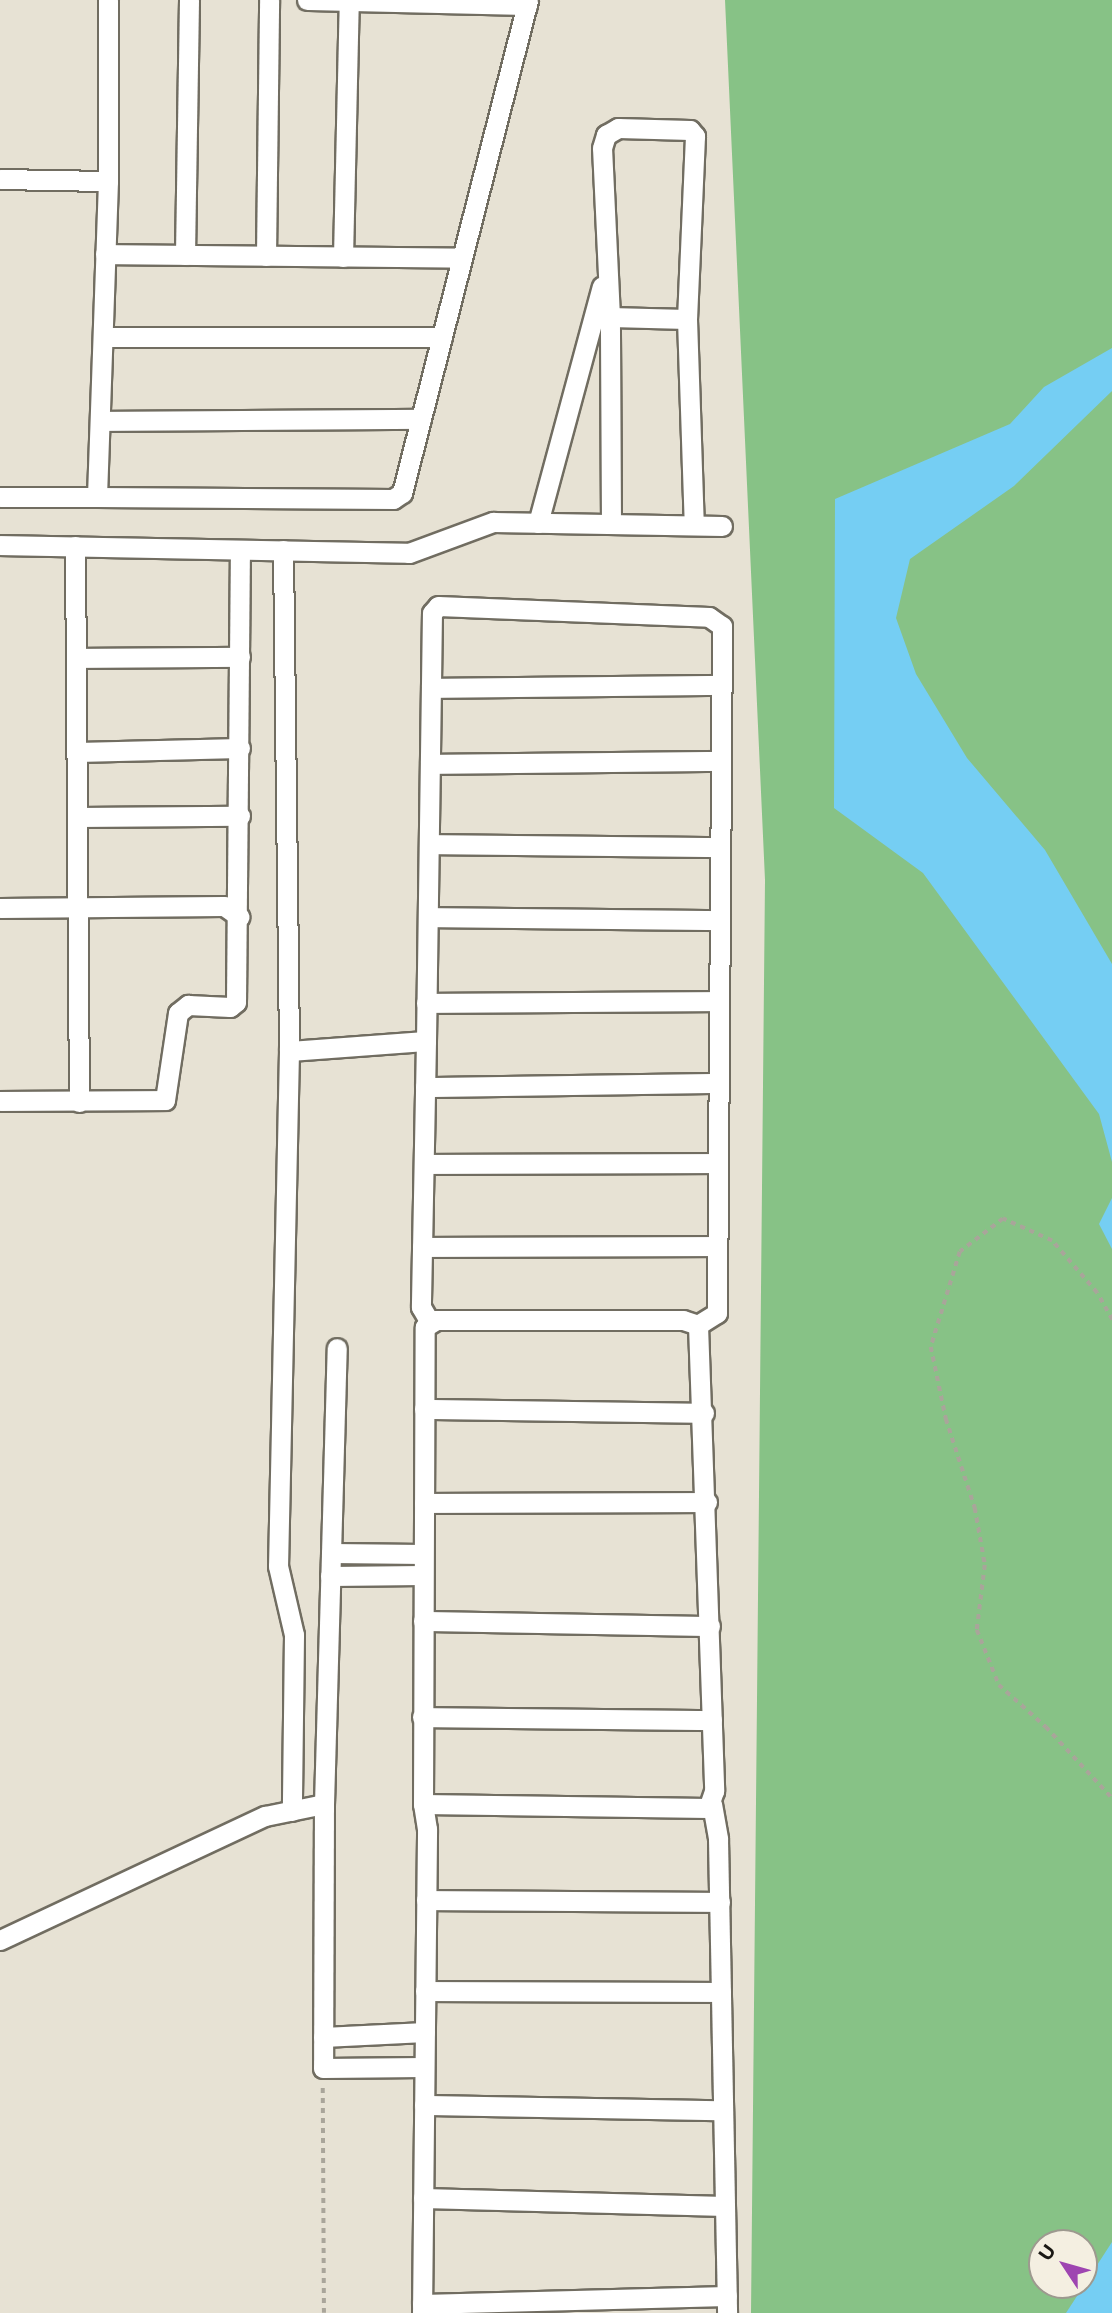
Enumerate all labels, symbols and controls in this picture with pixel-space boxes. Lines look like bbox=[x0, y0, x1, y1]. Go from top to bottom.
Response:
north arrow bbox=[1028, 2229, 1098, 2299]
text: U bbox=[1034, 2240, 1061, 2265]

